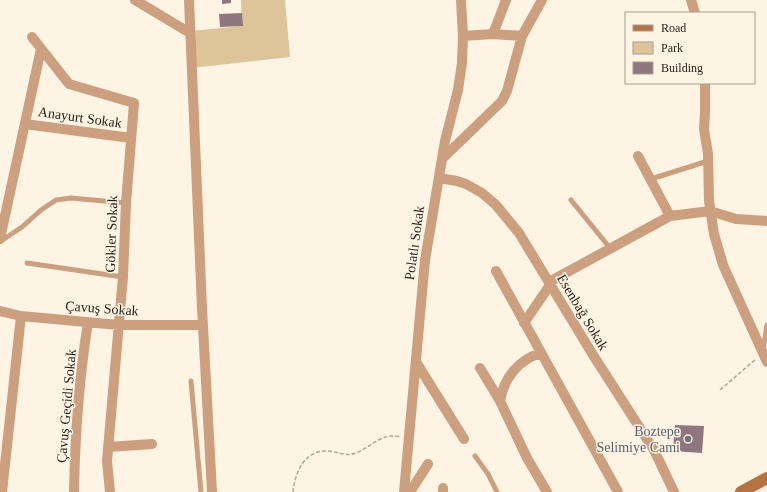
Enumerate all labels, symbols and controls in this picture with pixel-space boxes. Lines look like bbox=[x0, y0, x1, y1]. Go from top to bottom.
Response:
legend bbox=[625, 12, 755, 84]
text: Road bbox=[661, 21, 686, 35]
text: Park bbox=[661, 41, 683, 55]
text: Building bbox=[661, 61, 703, 75]
street label: Anayurt Sokak bbox=[37, 104, 123, 131]
street label: Gökler Sokak bbox=[103, 195, 120, 273]
street label: Polatlı Sokak bbox=[402, 205, 427, 281]
street label: Esenbağ Sokak bbox=[554, 272, 611, 353]
street label: Çavuş Sokak bbox=[65, 298, 139, 319]
street label: Çavuş Geçidi Sokak bbox=[54, 348, 79, 464]
place label: Boztepe Selimiye Cami bbox=[596, 424, 680, 455]
marker: Boztepe Selimiye Cami bbox=[683, 434, 693, 444]

